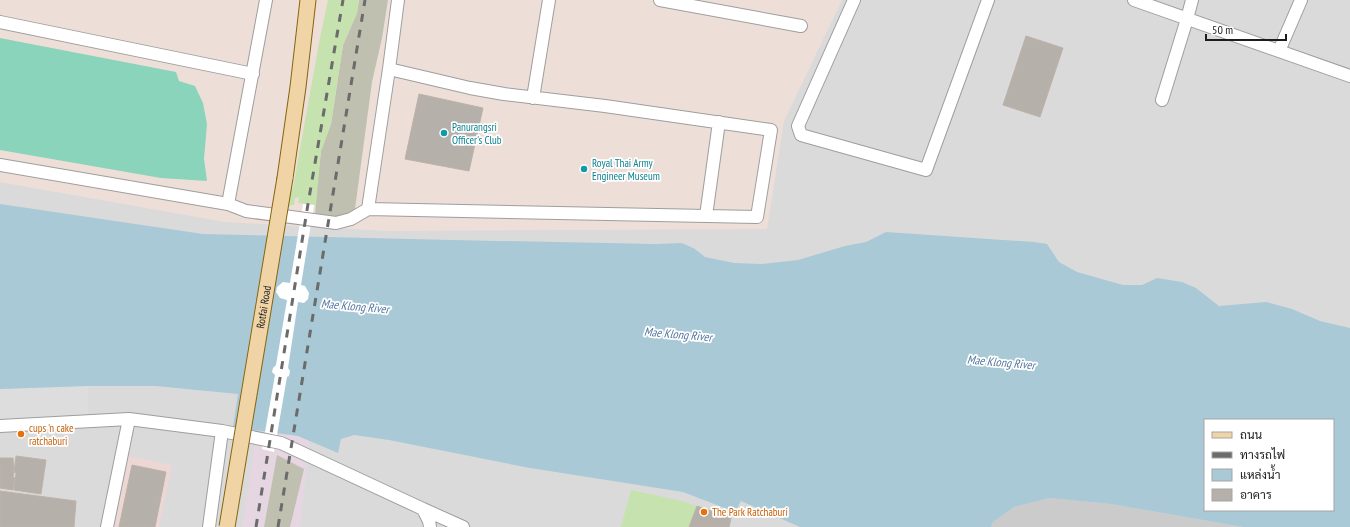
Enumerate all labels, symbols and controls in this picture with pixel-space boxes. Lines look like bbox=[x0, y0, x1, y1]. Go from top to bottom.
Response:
scale bar bbox=[1206, 16, 1286, 42]
text: 50 m bbox=[1212, 22, 1233, 37]
place label: Panurangsri Officer's Club bbox=[452, 120, 502, 147]
marker: Panurangsri Officer's Club bbox=[439, 128, 449, 138]
place label: Royal Thai Army Engineer Museum bbox=[592, 156, 660, 183]
marker: Royal Thai Army Engineer Museum bbox=[579, 164, 589, 174]
street label: Rotfai Road bbox=[253, 284, 274, 330]
water label: Mae Klong River bbox=[320, 296, 391, 317]
water label: Mae Klong River bbox=[643, 324, 714, 345]
water label: Mae Klong River bbox=[966, 352, 1037, 373]
legend bbox=[1204, 419, 1334, 511]
place label: cups 'n cake ratchaburi bbox=[29, 421, 74, 448]
text: ถนน bbox=[1240, 427, 1263, 442]
marker: cups 'n cake ratchaburi bbox=[16, 429, 26, 439]
text: ทางรถไฟ bbox=[1240, 447, 1285, 462]
text: แหล่งน้ำ bbox=[1240, 464, 1280, 482]
text: อาคาร bbox=[1240, 487, 1272, 502]
place label: The Park Ratchaburi bbox=[712, 505, 788, 519]
marker: The Park Ratchaburi bbox=[699, 507, 709, 517]

